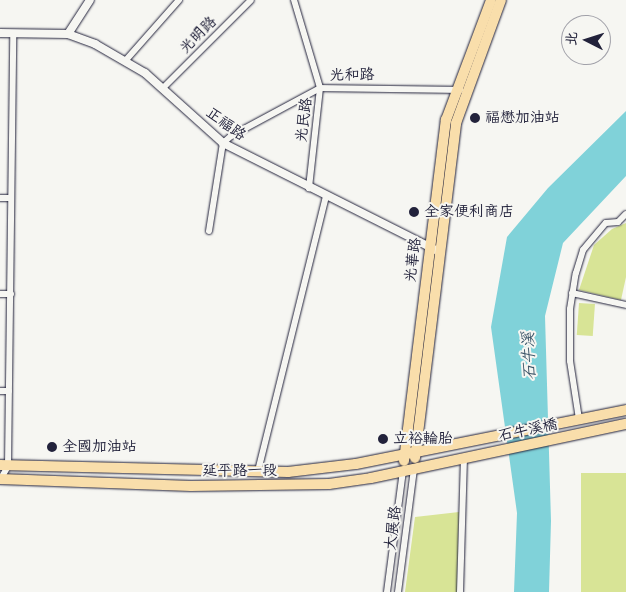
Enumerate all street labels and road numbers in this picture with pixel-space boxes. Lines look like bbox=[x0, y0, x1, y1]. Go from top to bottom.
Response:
street label: 光明路 bbox=[176, 13, 220, 57]
street label: 光和路 bbox=[329, 66, 375, 84]
street label: 光民路 bbox=[292, 97, 316, 143]
street label: 正福路 bbox=[203, 103, 249, 145]
street label: 光華路 bbox=[401, 237, 425, 283]
street label: 石牛溪橋 bbox=[497, 415, 559, 445]
street label: 延平路一段 bbox=[203, 462, 277, 480]
street label: 大展路 bbox=[381, 505, 405, 551]

